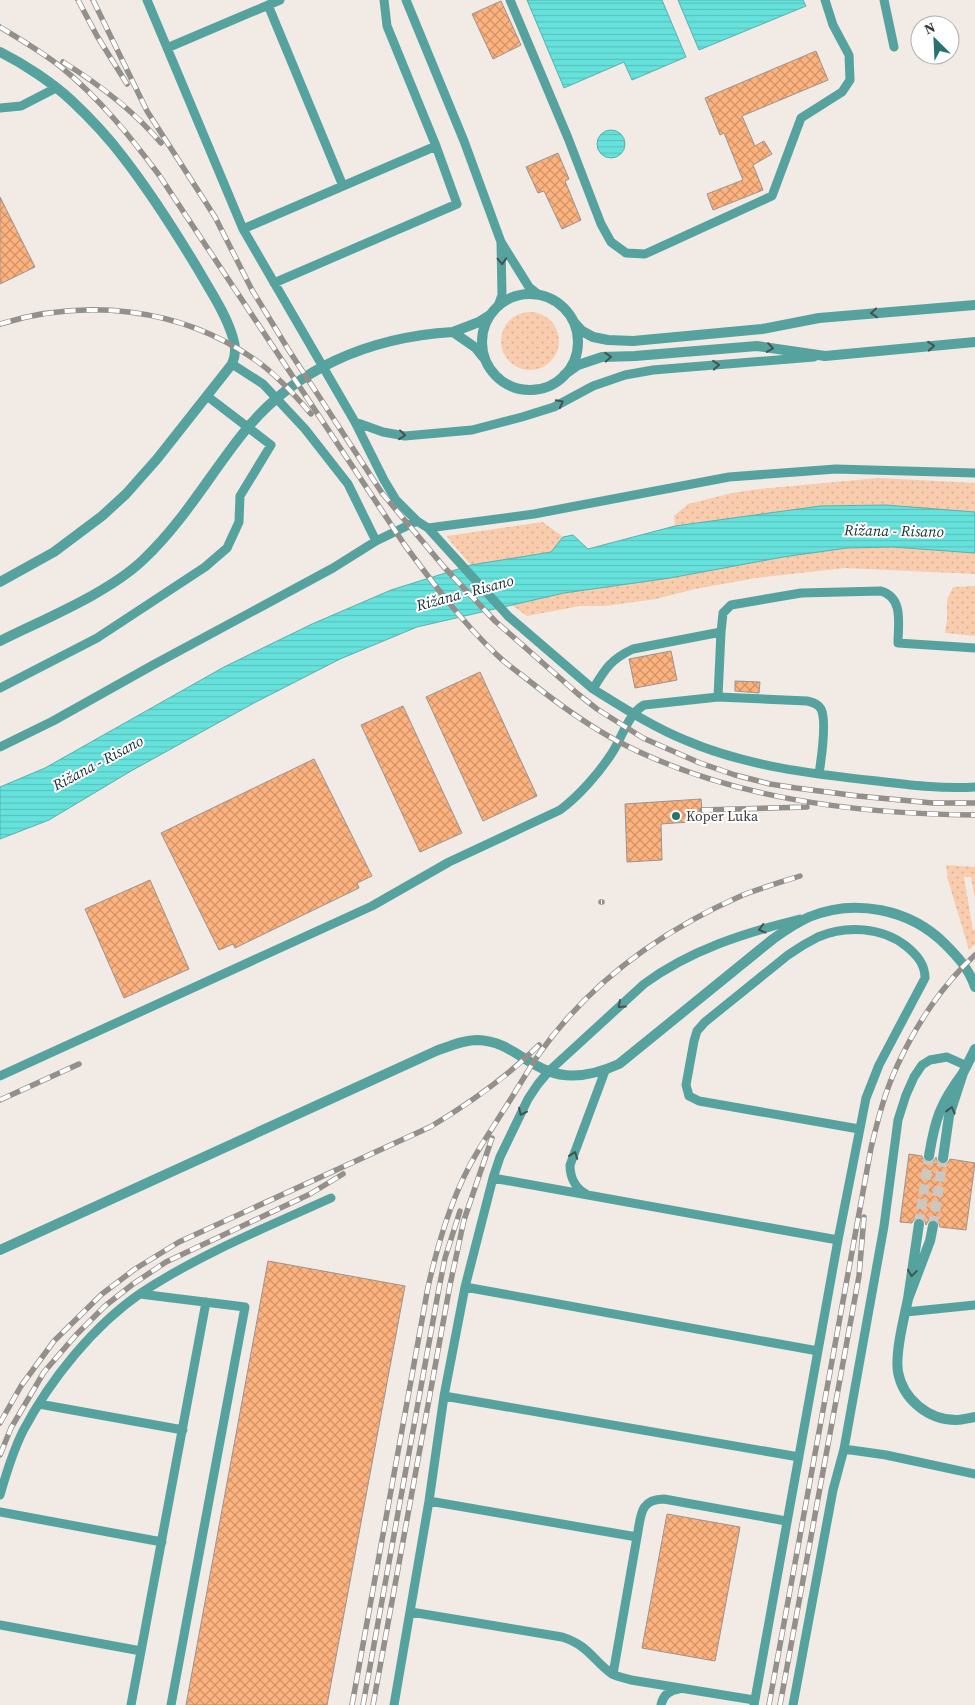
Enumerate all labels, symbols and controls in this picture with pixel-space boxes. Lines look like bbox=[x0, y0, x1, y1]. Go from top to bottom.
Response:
north arrow bbox=[910, 15, 960, 65]
text: N bbox=[921, 17, 938, 39]
one-way arrow bbox=[496, 257, 507, 265]
one-way arrow bbox=[870, 308, 878, 319]
one-way arrow bbox=[928, 341, 936, 352]
one-way arrow bbox=[766, 342, 774, 353]
one-way arrow bbox=[604, 351, 612, 362]
one-way arrow bbox=[712, 360, 720, 371]
one-way arrow bbox=[555, 399, 564, 410]
one-way arrow bbox=[398, 429, 406, 440]
water label: Rižana - Risano bbox=[843, 519, 944, 542]
water label: Rižana - Risano bbox=[413, 569, 516, 616]
water label: Rižana - Risano bbox=[48, 730, 147, 796]
place label: Koper Luka bbox=[686, 806, 759, 826]
marker: Koper Luka bbox=[670, 810, 682, 822]
one-way arrow bbox=[759, 923, 767, 933]
one-way arrow bbox=[618, 999, 627, 1008]
one-way arrow bbox=[518, 1107, 528, 1116]
one-way arrow bbox=[945, 1107, 955, 1115]
one-way arrow bbox=[568, 1151, 578, 1159]
one-way arrow bbox=[907, 1269, 918, 1277]

